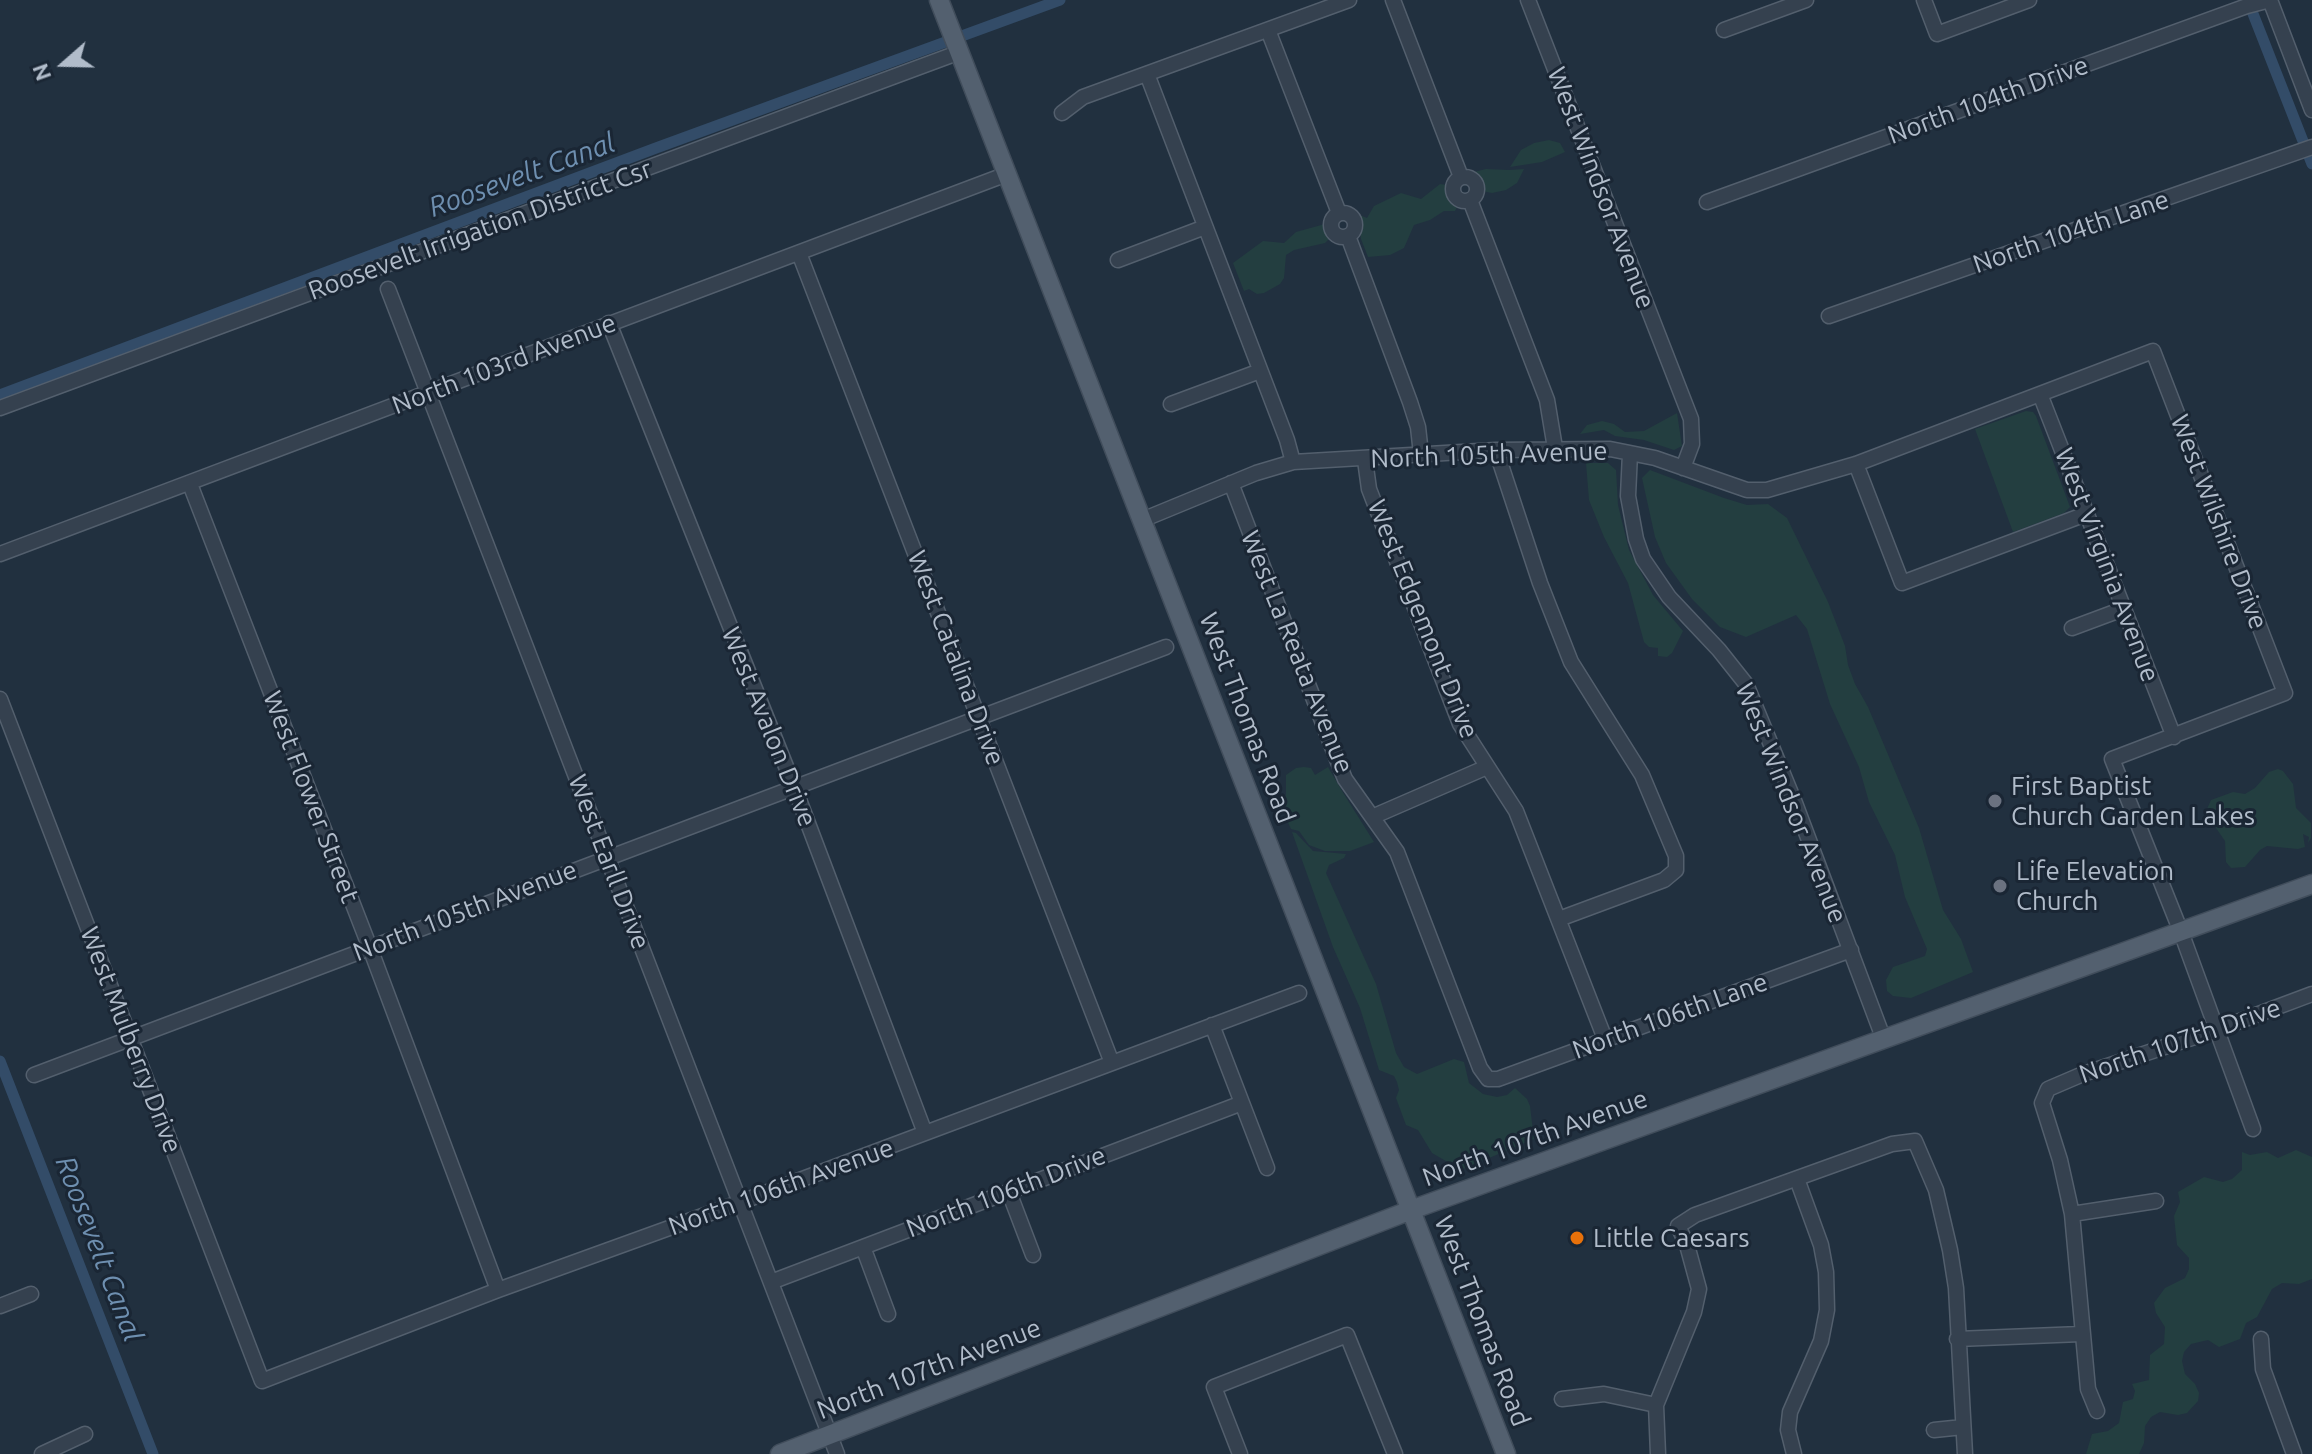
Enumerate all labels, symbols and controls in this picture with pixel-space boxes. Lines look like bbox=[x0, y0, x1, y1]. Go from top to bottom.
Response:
north arrow bbox=[24, 24, 104, 104]
street label: North 104th Drive bbox=[1883, 49, 2093, 151]
text: N bbox=[26, 60, 56, 84]
street label: West Windsor Avenue bbox=[1541, 63, 1661, 313]
water label: Roosevelt Canal bbox=[424, 126, 620, 224]
street label: Roosevelt Irrigation District Csr bbox=[304, 153, 656, 307]
street label: North 104th Lane bbox=[1969, 184, 2173, 280]
street label: North 103rd Avenue bbox=[388, 307, 620, 421]
street label: West Wilshire Drive bbox=[2164, 410, 2274, 634]
street label: North 105th Avenue bbox=[1370, 435, 1608, 475]
street label: West Virginia Avenue bbox=[2048, 444, 2166, 686]
street label: West Edgemont Drive bbox=[1361, 495, 1485, 743]
street label: West La Reata Avenue bbox=[1234, 526, 1360, 778]
street label: West Catalina Drive bbox=[901, 546, 1011, 770]
street label: West Thomas Road bbox=[1192, 608, 1302, 828]
street label: West Avalon Drive bbox=[715, 623, 823, 831]
street label: West Windsor Avenue bbox=[1729, 678, 1853, 928]
street label: West Flower Street bbox=[256, 687, 366, 907]
street label: West Earll Drive bbox=[561, 770, 657, 954]
place label: First Baptist Church Garden Lakes bbox=[2011, 770, 2255, 832]
marker: First Baptist Church Garden Lakes bbox=[1986, 792, 2004, 810]
street label: North 105th Avenue bbox=[349, 854, 581, 968]
place label: Life Elevation Church bbox=[2016, 855, 2174, 916]
marker: Life Elevation Church bbox=[1991, 877, 2009, 895]
street label: West Mulberry Drive bbox=[74, 923, 188, 1157]
street label: North 106th Lane bbox=[1568, 966, 1772, 1066]
street label: North 107th Drive bbox=[2075, 992, 2285, 1090]
street label: North 107th Avenue bbox=[1418, 1083, 1652, 1193]
street label: North 106th Avenue bbox=[664, 1132, 898, 1242]
street label: North 106th Drive bbox=[902, 1140, 1110, 1244]
water label: Roosevelt Canal bbox=[48, 1151, 150, 1347]
street label: West Thomas Road bbox=[1427, 1211, 1537, 1431]
place label: Little Caesars bbox=[1593, 1222, 1750, 1254]
marker: Little Caesars bbox=[1568, 1229, 1586, 1247]
street label: North 107th Avenue bbox=[813, 1312, 1045, 1426]

